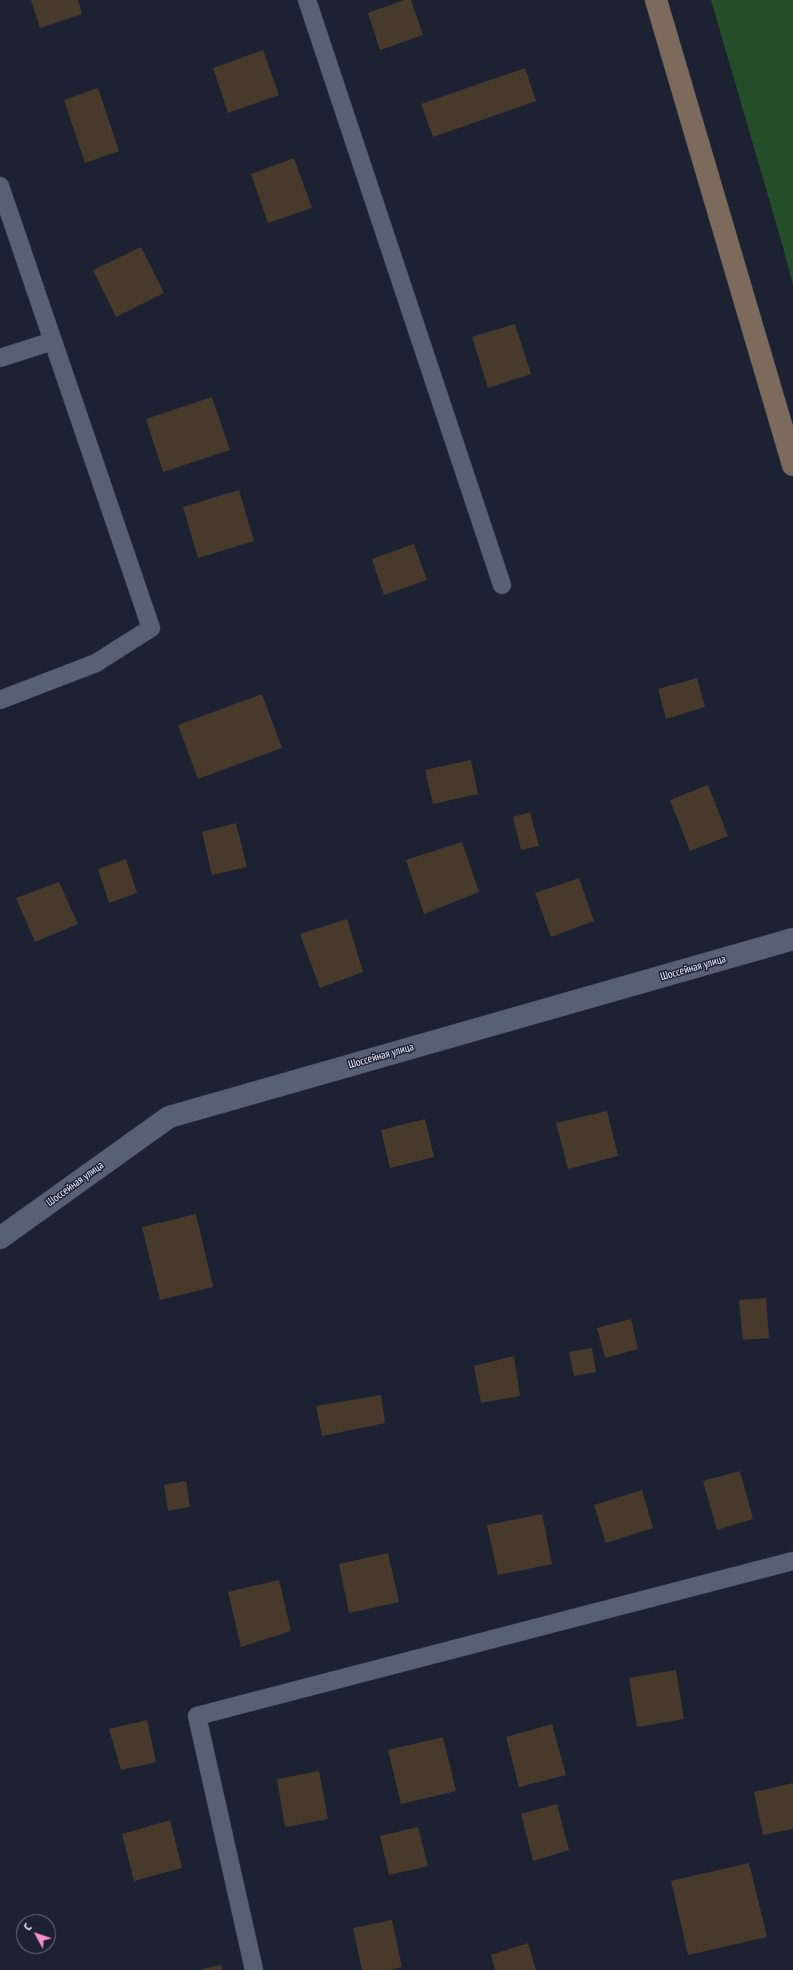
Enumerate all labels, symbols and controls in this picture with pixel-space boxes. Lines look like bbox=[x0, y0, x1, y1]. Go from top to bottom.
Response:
street label: Шоссейная улица bbox=[659, 952, 727, 984]
street label: Шоссейная улица bbox=[347, 1040, 415, 1072]
street label: Шоссейная улица bbox=[44, 1159, 106, 1209]
north arrow bbox=[16, 1914, 56, 1954]
text: С bbox=[21, 1921, 35, 1933]

